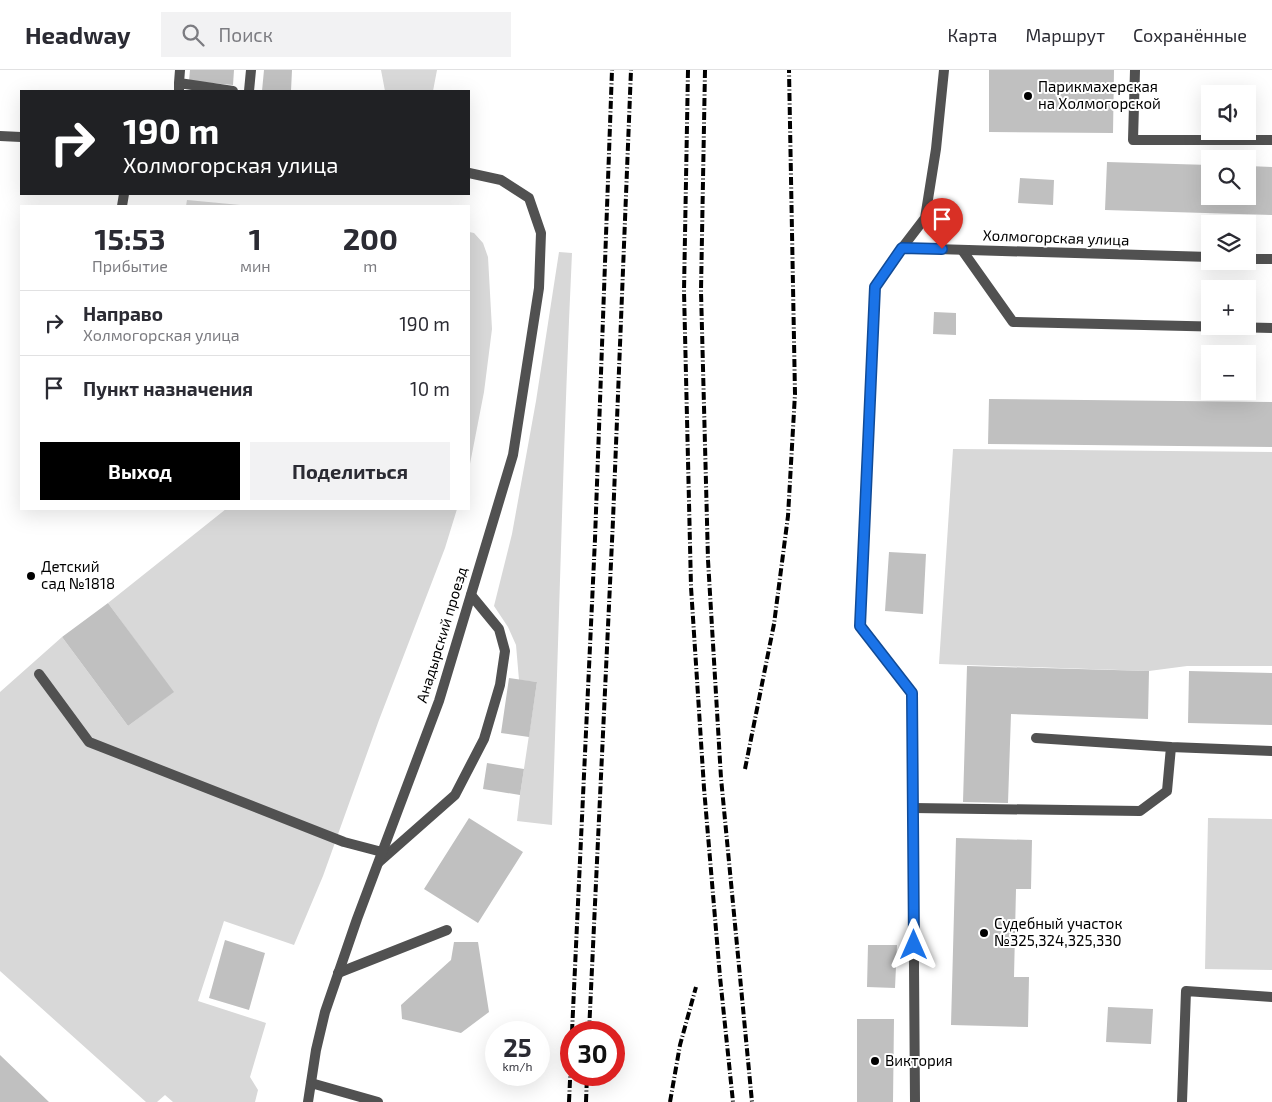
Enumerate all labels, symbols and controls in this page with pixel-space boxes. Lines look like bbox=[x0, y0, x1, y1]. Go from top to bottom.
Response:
search box bbox=[161, 12, 511, 57]
text: Headway bbox=[25, 20, 131, 49]
icon: search bbox=[179, 21, 207, 49]
text: Поиск bbox=[219, 23, 273, 46]
text: Карта bbox=[947, 24, 997, 46]
text: Маршрут bbox=[1025, 24, 1105, 46]
text: Сохранённые bbox=[1133, 24, 1247, 46]
place label: Парикмахерская на Холмогорской bbox=[1038, 77, 1161, 112]
map controls bbox=[1201, 85, 1256, 400]
button: sound bbox=[1201, 85, 1256, 140]
marker: Парикмахерская на Холмогорской bbox=[1022, 90, 1034, 102]
text: 190 m bbox=[123, 109, 219, 151]
icon: right bbox=[40, 110, 105, 175]
button: search bbox=[1201, 150, 1256, 205]
text: Холмогорская улица bbox=[123, 151, 338, 177]
pin bbox=[921, 198, 963, 249]
icon: arrive bbox=[928, 205, 956, 233]
button: layers bbox=[1201, 215, 1256, 270]
text: 15:53 bbox=[95, 220, 165, 256]
text: 1 bbox=[249, 220, 262, 256]
text: 200 bbox=[343, 220, 398, 256]
street label: Холмогорская улица bbox=[982, 225, 1130, 250]
text: Прибытие bbox=[92, 256, 168, 275]
text: мин bbox=[240, 256, 271, 275]
text: m bbox=[363, 256, 377, 275]
button: + bbox=[1201, 280, 1256, 335]
text: Направо bbox=[83, 302, 163, 325]
icon: right bbox=[40, 309, 68, 337]
text: 190 m bbox=[399, 312, 450, 335]
text: Холмогорская улица bbox=[83, 325, 240, 344]
button: − bbox=[1201, 345, 1256, 400]
icon: arrive bbox=[40, 374, 68, 402]
text: Пункт назначения bbox=[83, 377, 253, 400]
text: 10 m bbox=[410, 377, 450, 400]
button: Выход bbox=[40, 442, 240, 500]
button: Поделиться bbox=[250, 442, 450, 500]
place label: Детский сад №1818 bbox=[41, 557, 115, 592]
street label: Анадырский проезд bbox=[412, 564, 470, 705]
marker: Детский сад №1818 bbox=[25, 570, 37, 582]
place label: Судебный участок №325,324,325,330 bbox=[994, 914, 1122, 949]
position arrow bbox=[887, 918, 939, 970]
marker: Судебный участок №325,324,325,330 bbox=[978, 927, 990, 939]
speed limit sign: 30 bbox=[560, 1021, 625, 1086]
text: 25 bbox=[503, 1032, 532, 1062]
place label: Виктория bbox=[885, 1051, 953, 1069]
marker: Виктория bbox=[869, 1055, 881, 1067]
text: km/h bbox=[503, 1059, 532, 1073]

